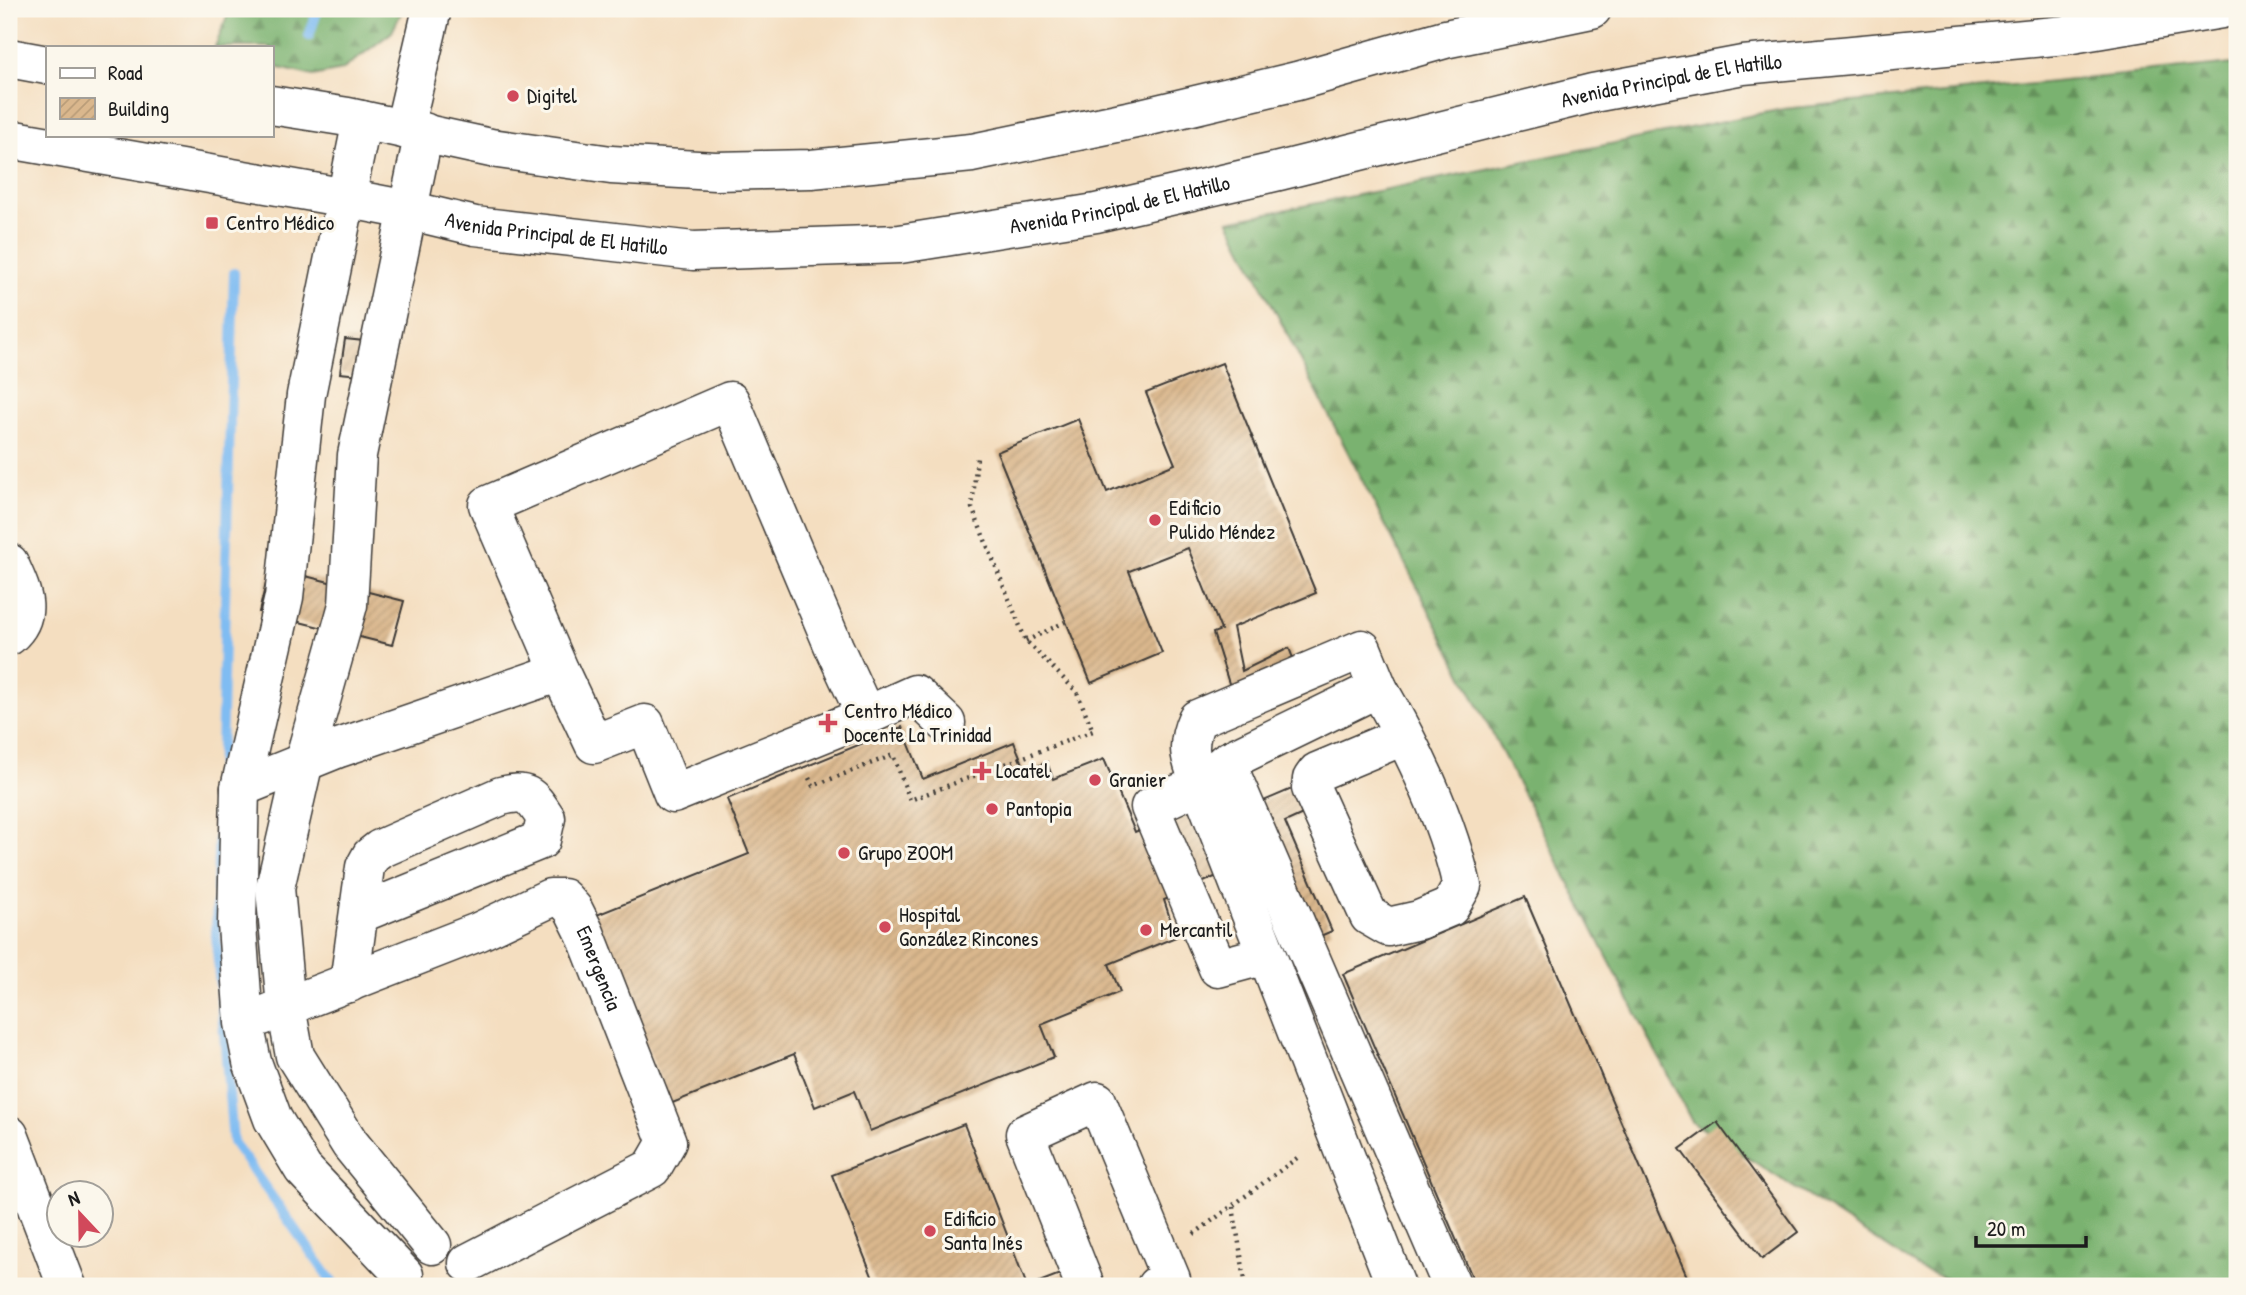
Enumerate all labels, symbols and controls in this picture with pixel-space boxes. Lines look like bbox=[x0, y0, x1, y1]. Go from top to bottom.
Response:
legend bbox=[46, 46, 273, 136]
street label: Avenida Principal de El Hatillo bbox=[1558, 46, 1783, 114]
text: Road bbox=[108, 58, 142, 87]
place label: Digitel bbox=[527, 81, 577, 110]
marker: Digitel bbox=[505, 88, 521, 104]
text: Building bbox=[108, 94, 169, 123]
street label: Avenida Principal de El Hatillo bbox=[1007, 168, 1233, 240]
street label: Avenida Principal de El Hatillo bbox=[442, 204, 669, 262]
place label: Centro Médico bbox=[226, 208, 334, 237]
marker: Centro Médico bbox=[204, 215, 220, 231]
place label: Edificio Pulido Méndez bbox=[1169, 493, 1275, 546]
marker: Edificio Pulido Méndez bbox=[1147, 512, 1163, 528]
place label: Centro Médico Docente La Trinidad bbox=[844, 696, 991, 749]
marker: Centro Médico Docente La Trinidad bbox=[818, 713, 838, 733]
place label: Locatel bbox=[996, 756, 1050, 785]
marker: Locatel bbox=[974, 763, 990, 779]
place label: Granier bbox=[1109, 765, 1166, 794]
marker: Granier bbox=[1087, 772, 1103, 788]
place label: Pantopia bbox=[1006, 794, 1071, 823]
marker: Pantopia bbox=[984, 801, 1000, 817]
place label: Grupo ZOOM bbox=[858, 838, 953, 867]
marker: Grupo ZOOM bbox=[836, 845, 852, 861]
place label: Hospital González Rincones bbox=[899, 900, 1038, 953]
place label: Mercantil bbox=[1160, 915, 1233, 944]
marker: Hospital González Rincones bbox=[877, 919, 893, 935]
street label: Emergencia bbox=[570, 921, 629, 1015]
marker: Mercantil bbox=[1138, 922, 1154, 938]
north arrow bbox=[46, 1180, 116, 1250]
text: N bbox=[64, 1184, 83, 1212]
place label: Edificio Santa Inés bbox=[944, 1204, 1023, 1257]
scale bar bbox=[1976, 1204, 2087, 1248]
text: 20 m bbox=[1987, 1214, 2025, 1243]
marker: Edificio Santa Inés bbox=[922, 1223, 938, 1239]

